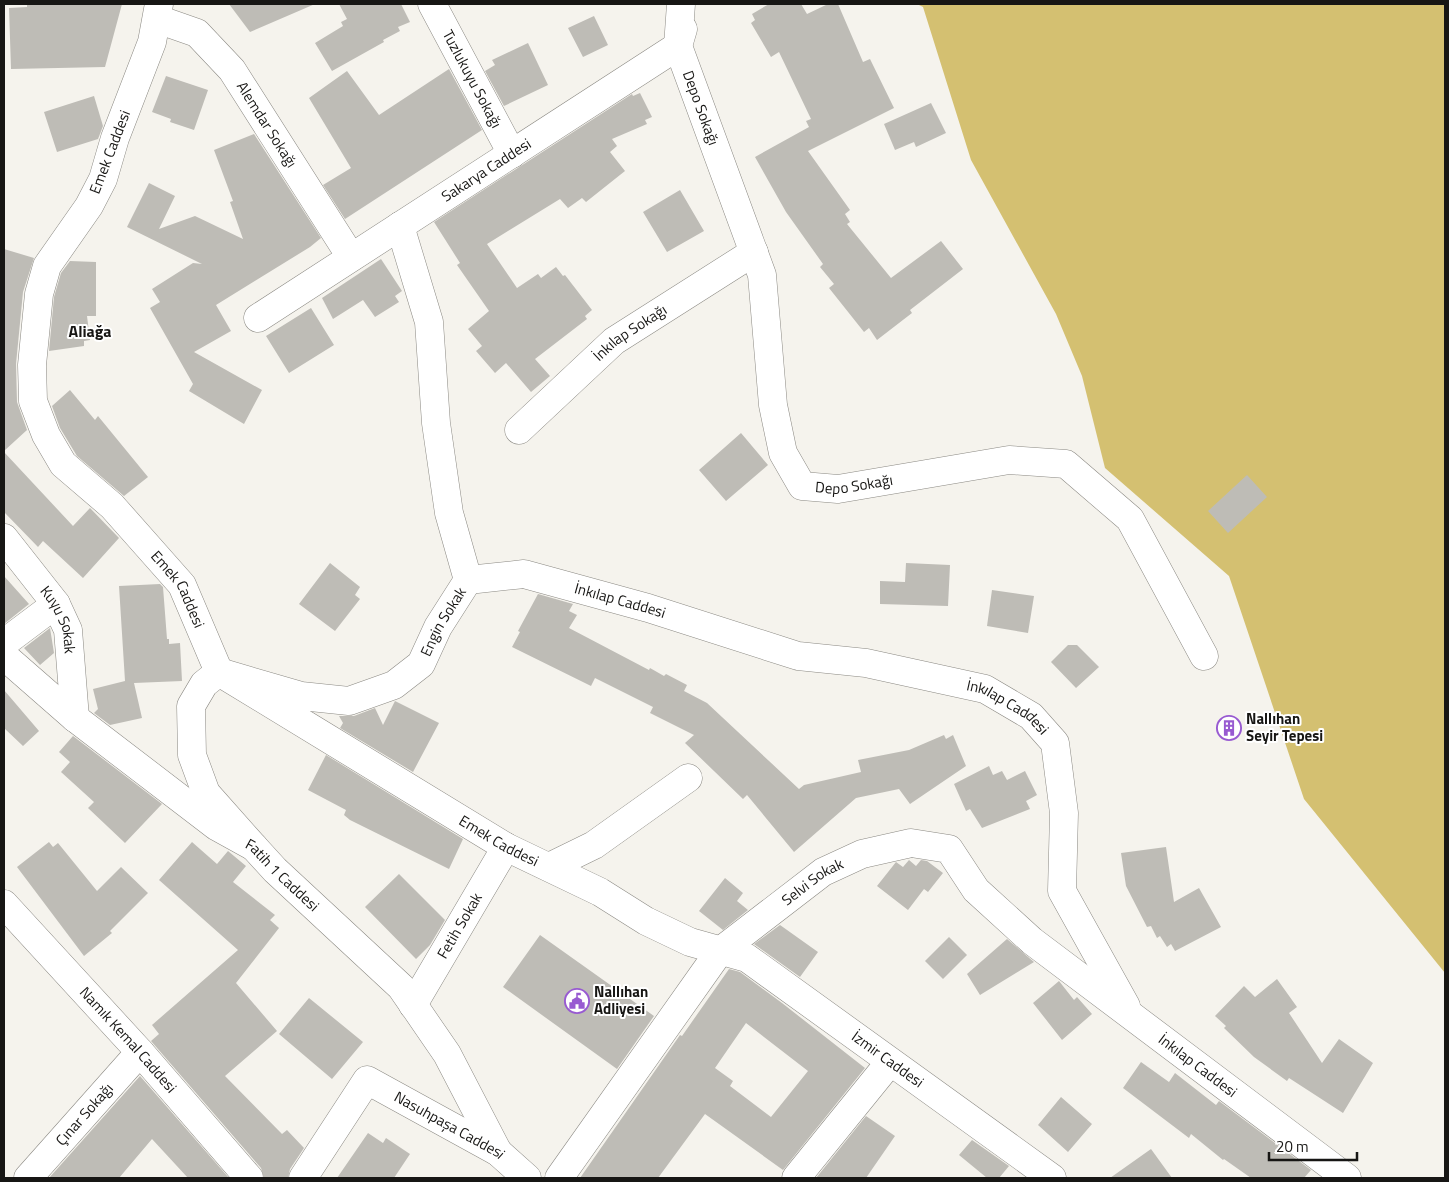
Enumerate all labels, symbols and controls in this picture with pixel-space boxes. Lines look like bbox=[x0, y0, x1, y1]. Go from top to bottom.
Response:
street label: Tuzlukuyu Sokağı bbox=[437, 26, 508, 132]
street label: Depo Sokağı bbox=[677, 67, 725, 148]
street label: Alemdar Sokağı bbox=[231, 77, 303, 172]
street label: Emek Caddesi bbox=[83, 106, 136, 197]
street label: Sakarya Caddesi bbox=[437, 132, 535, 207]
street label: İnkılap Sokağı bbox=[587, 298, 671, 366]
district label: Aliağa bbox=[69, 319, 111, 343]
street label: Depo Sokağı bbox=[814, 468, 894, 500]
street label: Emek Caddesi bbox=[145, 545, 211, 631]
street label: İnkılap Caddesi bbox=[572, 576, 669, 624]
street label: Kuyu Sokak bbox=[35, 581, 82, 655]
street label: Engin Sokak bbox=[414, 582, 472, 660]
street label: İnkılap Caddesi bbox=[965, 673, 1055, 740]
place label: Nallıhan Seyir Tepesi bbox=[1246, 707, 1323, 747]
building icon: Nallıhan Seyir Tepesi bbox=[1216, 715, 1242, 741]
street label: Emek Caddesi bbox=[455, 809, 543, 872]
street label: Fatih 1 Caddesi bbox=[241, 832, 325, 917]
street label: Selvi Sokak bbox=[776, 852, 847, 911]
street label: Fetih Sokak bbox=[431, 888, 488, 963]
place label: Nallıhan Adliyesi bbox=[594, 980, 648, 1020]
street label: Namık Kemal Caddesi bbox=[74, 981, 182, 1098]
public building icon: Nallıhan Adliyesi bbox=[564, 988, 590, 1014]
street label: İzmir Caddesi bbox=[847, 1025, 929, 1093]
street label: İnkılap Caddesi bbox=[1154, 1028, 1242, 1103]
street label: Çınar Sokağı bbox=[50, 1078, 118, 1151]
street label: Nasuhpaşa Caddesi bbox=[390, 1085, 511, 1164]
scale bar bbox=[1269, 1130, 1356, 1162]
text: 20 m bbox=[1276, 1135, 1309, 1158]

